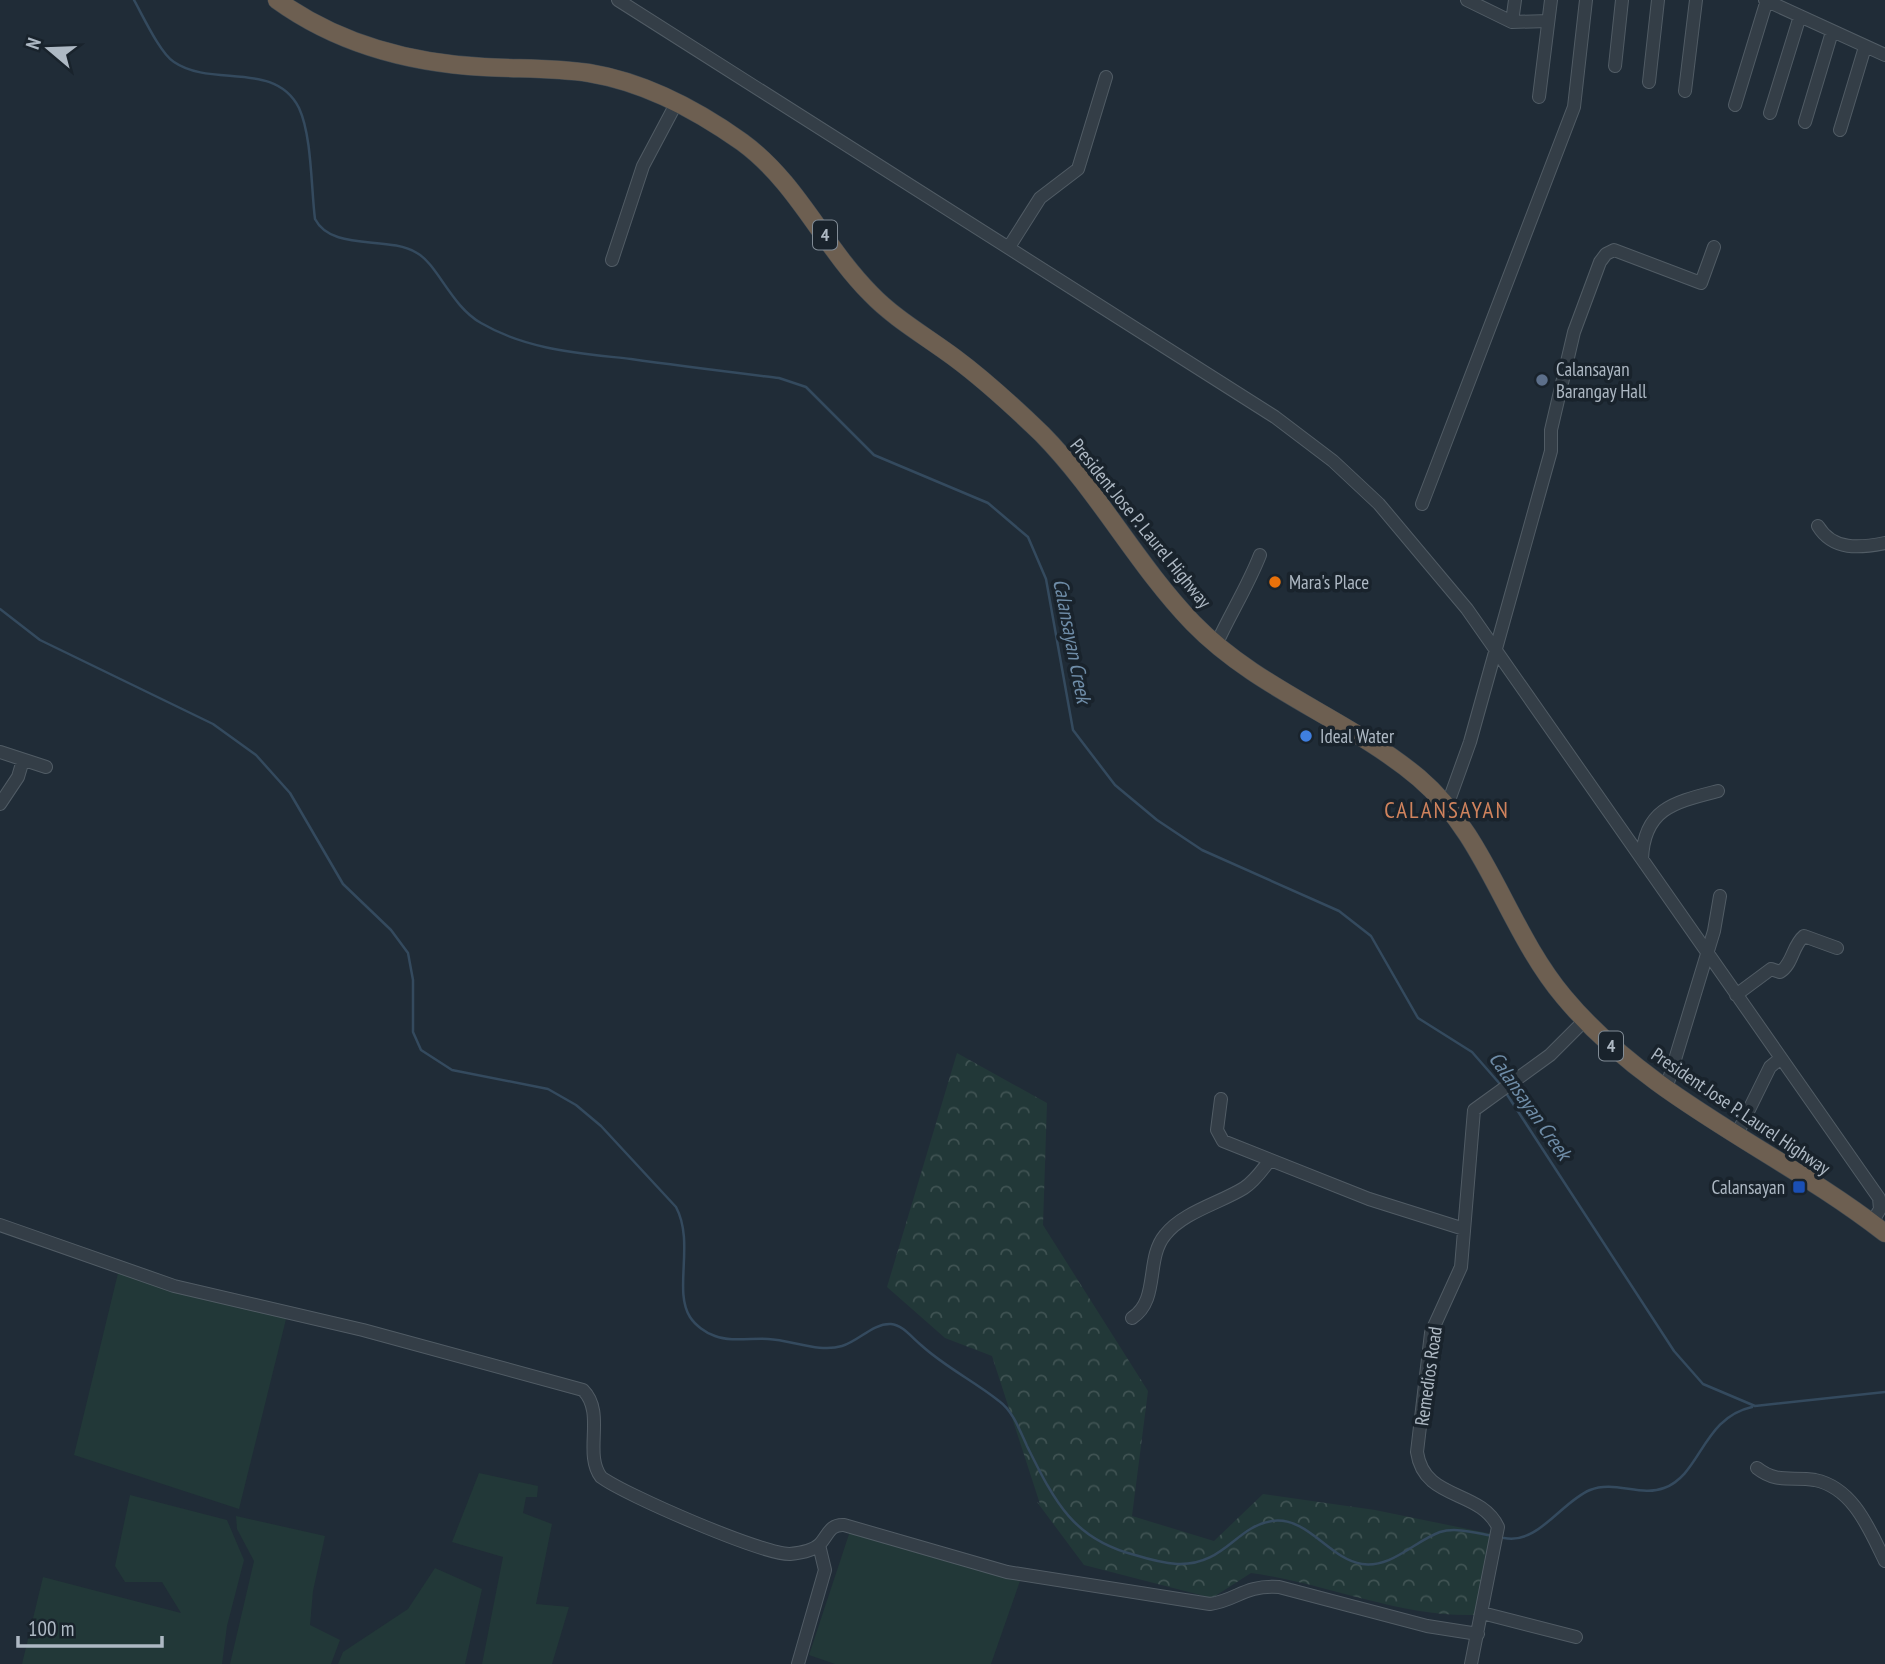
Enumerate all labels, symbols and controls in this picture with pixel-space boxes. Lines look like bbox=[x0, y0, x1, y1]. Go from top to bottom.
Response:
north arrow bbox=[14, 14, 84, 84]
text: N bbox=[20, 35, 46, 52]
road number: 4 bbox=[813, 220, 837, 249]
place label: Calansayan Barangay Hall bbox=[1556, 357, 1647, 403]
marker: Calansayan Barangay Hall bbox=[1534, 372, 1550, 388]
street label: President Jose P. Laurel Highway bbox=[1065, 433, 1217, 613]
place label: Mara's Place bbox=[1289, 570, 1369, 594]
marker: Mara's Place bbox=[1267, 574, 1283, 590]
water label: Calansayan Creek bbox=[1047, 576, 1098, 708]
place label: Ideal Water bbox=[1320, 724, 1395, 748]
marker: Ideal Water bbox=[1298, 728, 1314, 744]
district label: CALANSAYAN bbox=[1384, 795, 1510, 824]
road number: 4 bbox=[1599, 1031, 1623, 1060]
street label: President Jose P. Laurel Highway bbox=[1647, 1042, 1836, 1180]
water label: Calansayan Creek bbox=[1483, 1046, 1579, 1167]
place label: Calansayan bbox=[1711, 1175, 1785, 1199]
marker: Calansayan bbox=[1791, 1179, 1807, 1195]
street label: Remedios Road bbox=[1409, 1325, 1447, 1427]
scale bar bbox=[18, 1604, 161, 1648]
text: 100 m bbox=[28, 1615, 74, 1642]

